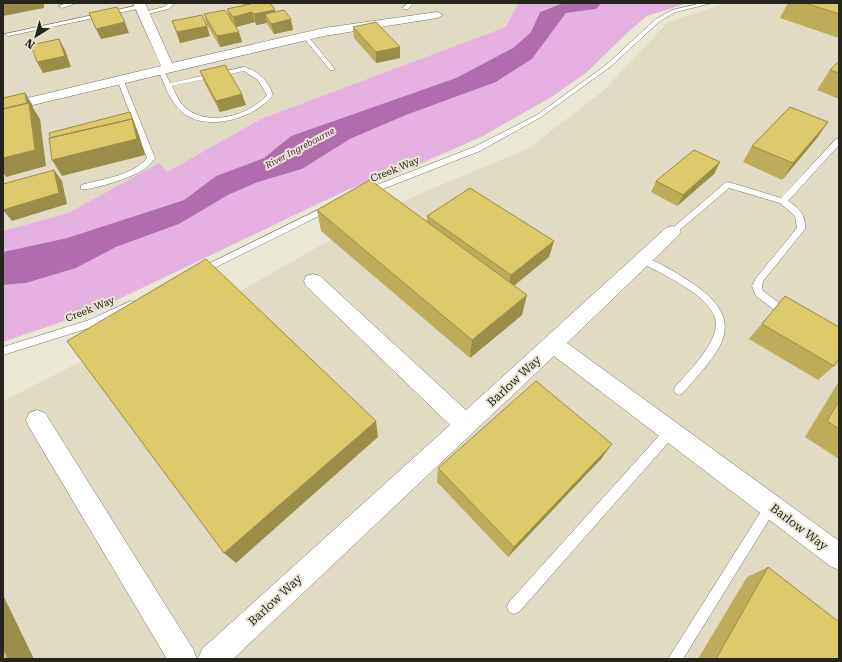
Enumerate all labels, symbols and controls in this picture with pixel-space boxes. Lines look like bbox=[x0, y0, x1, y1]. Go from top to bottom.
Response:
north arrow bbox=[16, 16, 56, 56]
text: N bbox=[23, 36, 38, 51]
water label: River Ingrebourne bbox=[263, 125, 337, 171]
street label: Creek Way bbox=[369, 154, 421, 184]
street label: Creek Way bbox=[64, 294, 116, 324]
street label: Barlow Way bbox=[484, 352, 544, 409]
street label: Barlow Way bbox=[768, 501, 831, 554]
street label: Barlow Way bbox=[245, 571, 305, 628]

